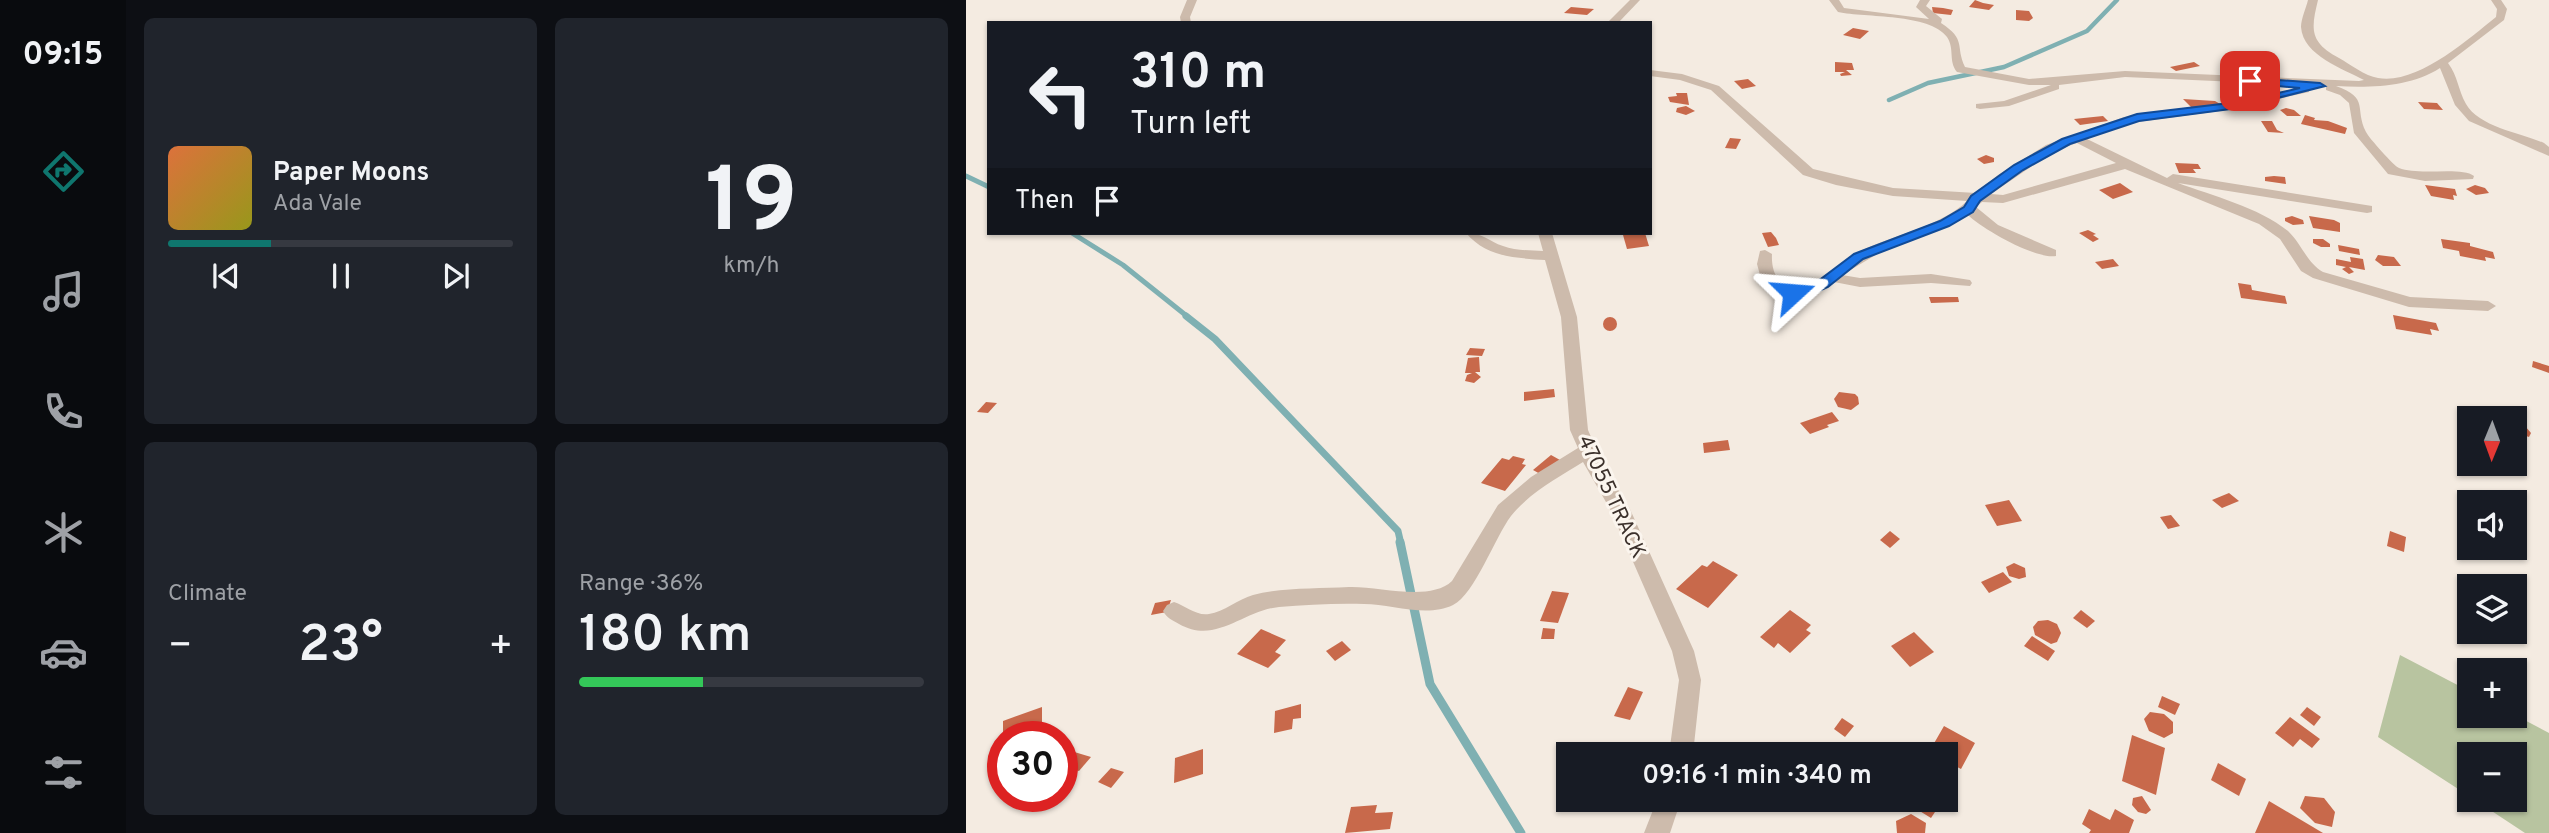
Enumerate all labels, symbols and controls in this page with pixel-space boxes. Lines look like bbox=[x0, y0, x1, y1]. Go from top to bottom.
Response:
text: 09:15 bbox=[23, 36, 103, 76]
text: 310 m bbox=[1130, 44, 1266, 106]
icon: left bbox=[1015, 49, 1106, 140]
pin bbox=[2220, 51, 2280, 111]
icon: arrive bbox=[2231, 62, 2269, 100]
text: Turn left bbox=[1130, 105, 1251, 145]
icon: directions bbox=[39, 147, 88, 196]
text: 19 bbox=[705, 149, 798, 264]
text: Paper Moons bbox=[273, 157, 429, 190]
icon: arrive bbox=[1088, 182, 1126, 220]
text: Then bbox=[1015, 185, 1074, 218]
text: Ada Vale bbox=[273, 190, 362, 219]
text: km/h bbox=[724, 252, 779, 281]
position arrow bbox=[1756, 256, 1830, 330]
icon: previous bbox=[207, 257, 245, 295]
icon: pause bbox=[322, 257, 360, 295]
icon: next bbox=[437, 257, 475, 295]
icon: music bbox=[39, 267, 88, 316]
icon: phone bbox=[39, 387, 88, 436]
north arrow bbox=[2457, 406, 2527, 476]
map controls bbox=[2457, 406, 2527, 812]
street label: 47055 TRACK bbox=[1571, 431, 1651, 563]
button: sound bbox=[2457, 490, 2527, 560]
icon: climate bbox=[39, 508, 88, 557]
text: Range · 36% bbox=[579, 570, 703, 599]
button: layers bbox=[2457, 574, 2527, 644]
text: Climate bbox=[168, 580, 247, 609]
text: 180 km bbox=[579, 604, 752, 670]
text: 23° bbox=[298, 614, 383, 680]
text: − bbox=[168, 623, 193, 672]
text: + bbox=[488, 623, 513, 672]
icon: car bbox=[39, 628, 88, 677]
button: + bbox=[2457, 658, 2527, 728]
speed limit sign: 30 bbox=[987, 721, 1078, 812]
button: − bbox=[2457, 742, 2527, 812]
icon: filters bbox=[39, 748, 88, 797]
text: 09:16 · 1 min · 340 m bbox=[1642, 760, 1872, 793]

